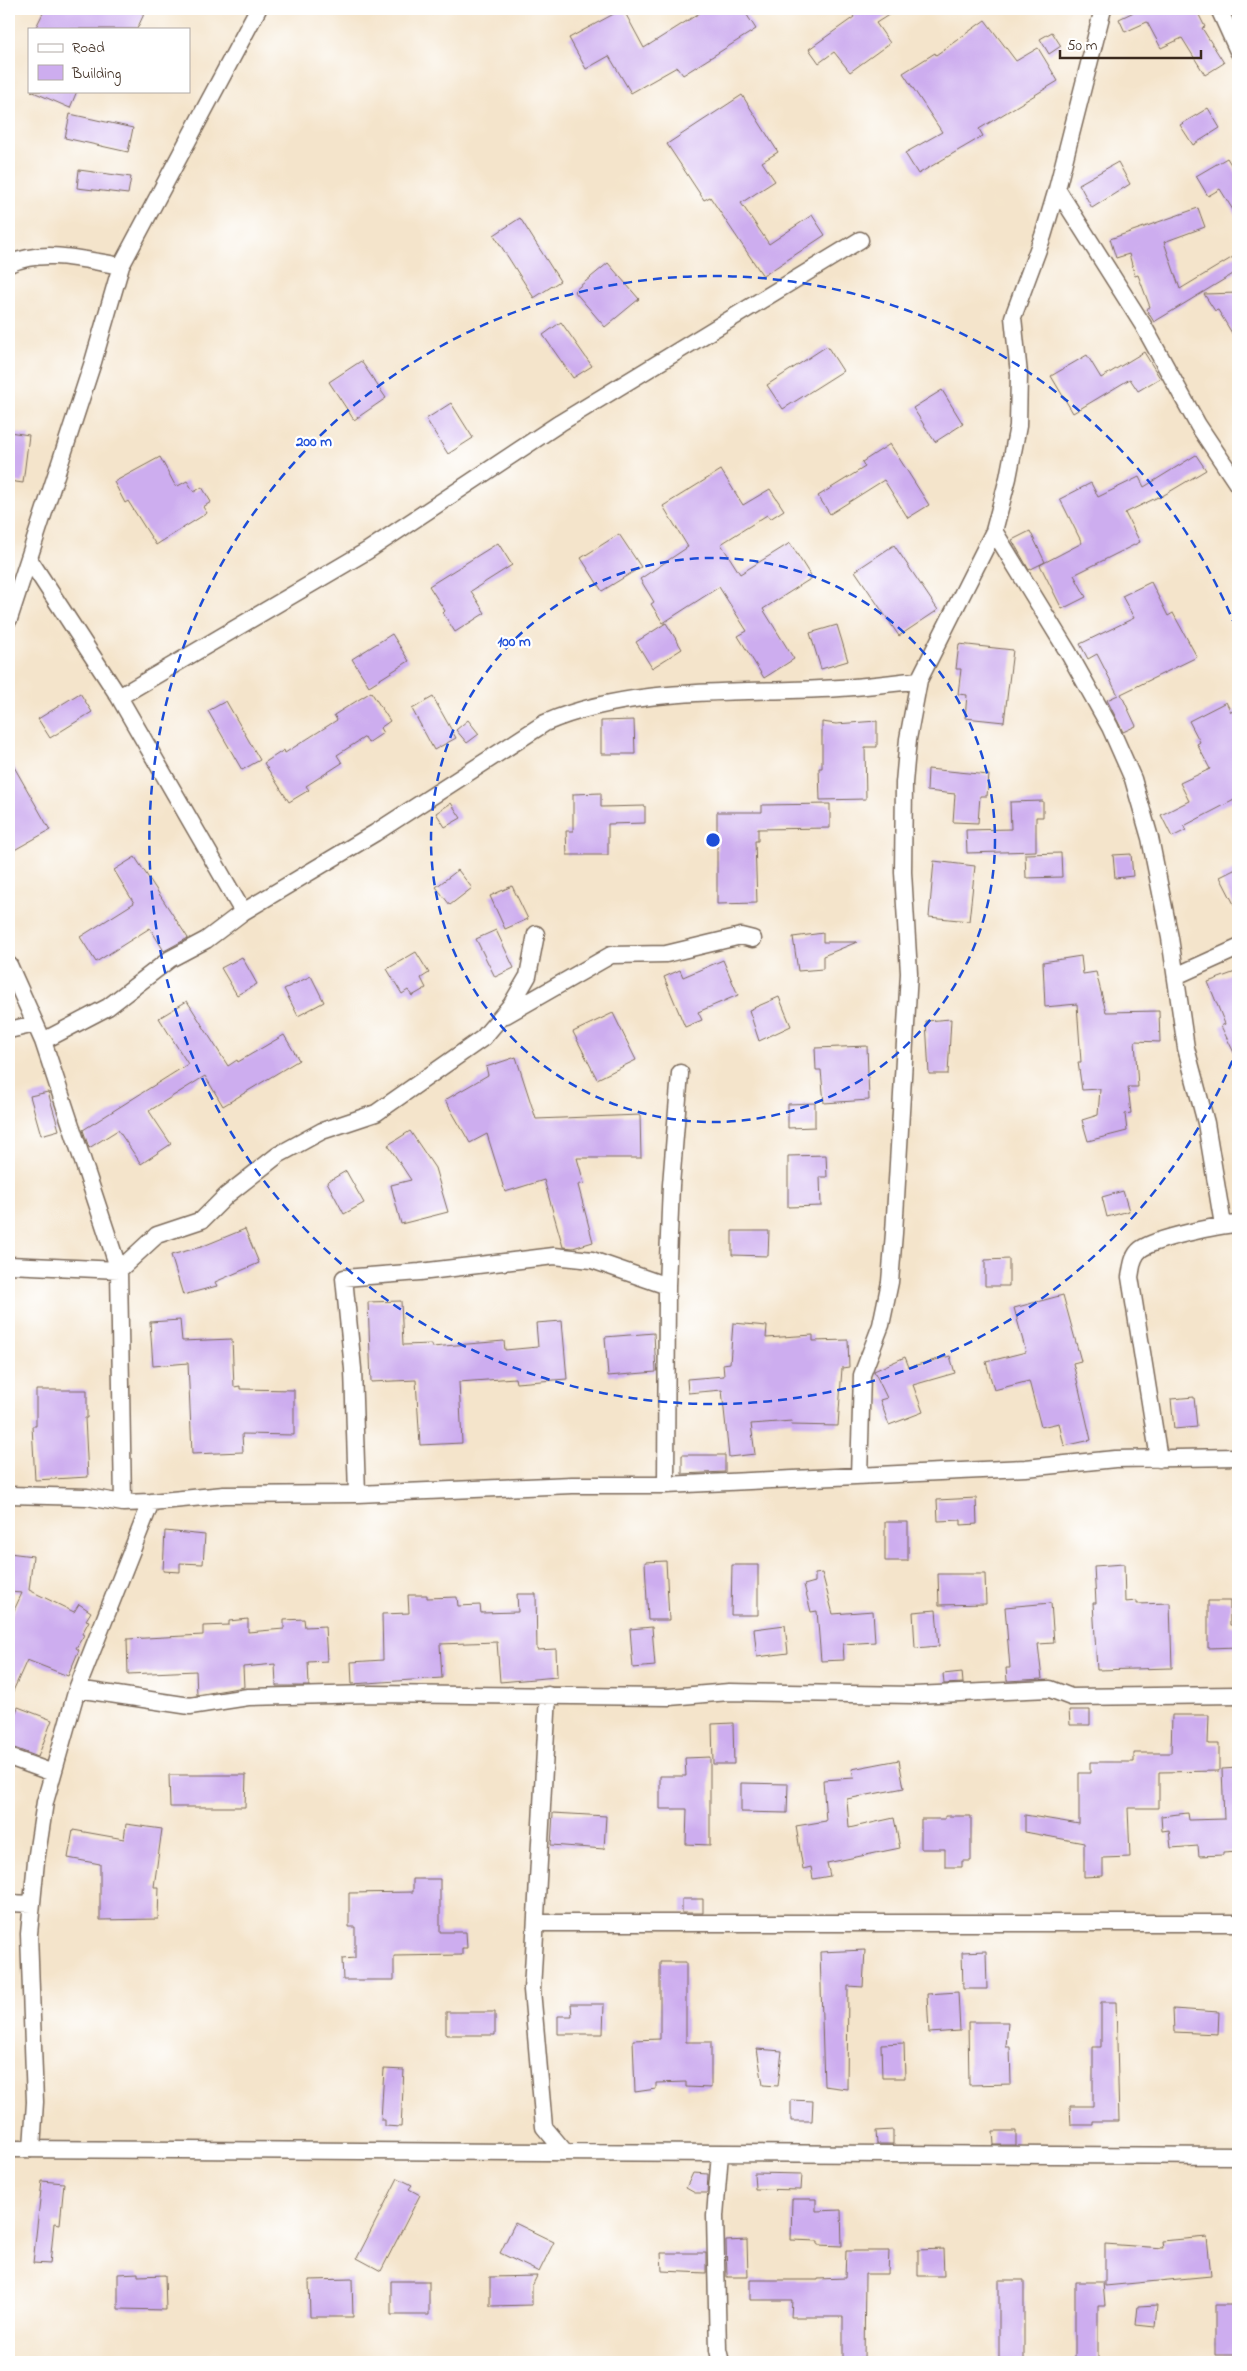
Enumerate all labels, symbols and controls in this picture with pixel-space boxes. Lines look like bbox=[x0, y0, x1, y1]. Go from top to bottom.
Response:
legend bbox=[28, 28, 190, 92]
scale bar bbox=[1060, 28, 1201, 60]
text: 50 m bbox=[1067, 35, 1098, 57]
text: Road bbox=[72, 37, 105, 59]
text: Building bbox=[71, 63, 121, 86]
text: 200 m bbox=[295, 431, 332, 453]
text: 100 m bbox=[497, 631, 531, 653]
centre of rings bbox=[704, 831, 722, 849]

